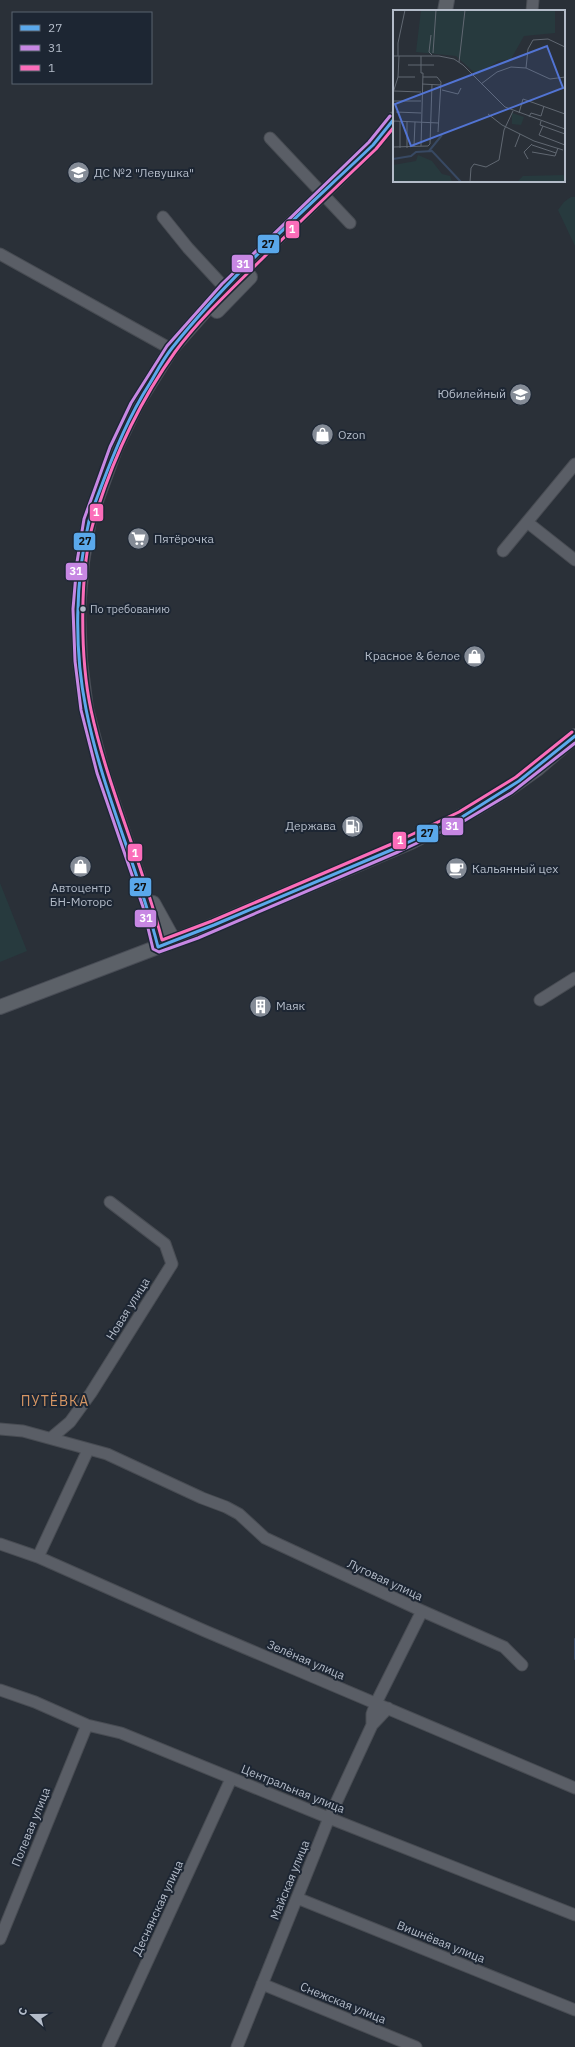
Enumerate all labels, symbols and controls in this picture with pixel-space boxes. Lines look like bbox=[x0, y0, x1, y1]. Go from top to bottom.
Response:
inset map bbox=[393, 10, 565, 182]
legend bbox=[12, 12, 152, 84]
text: 27 bbox=[48, 20, 62, 35]
text: 31 bbox=[48, 40, 62, 55]
text: 1 bbox=[48, 60, 55, 75]
school or university icon: ДС №2 "Левушка" bbox=[65, 160, 91, 186]
place label: ДС №2 "Левушка" bbox=[94, 165, 194, 180]
line badge: 1 bbox=[285, 220, 300, 239]
text: 1 bbox=[289, 222, 296, 236]
line badge: 27 bbox=[257, 234, 280, 254]
text: 27 bbox=[261, 237, 275, 251]
line badge: 31 bbox=[231, 254, 254, 273]
text: 31 bbox=[236, 257, 250, 271]
school or university icon: Юбилейный bbox=[508, 381, 534, 407]
place label: Юбилейный bbox=[437, 386, 506, 401]
shop icon: Ozon bbox=[310, 422, 336, 448]
place label: Ozon bbox=[338, 427, 365, 442]
line badge: 1 bbox=[89, 503, 104, 522]
text: 1 bbox=[93, 505, 100, 519]
supermarket icon: Пятёрочка bbox=[126, 526, 152, 552]
place label: Пятёрочка bbox=[154, 531, 214, 546]
line badge: 27 bbox=[73, 532, 96, 551]
text: 27 bbox=[78, 534, 92, 548]
line badge: 31 bbox=[65, 562, 88, 581]
text: 31 bbox=[69, 564, 83, 578]
place label: По требованию bbox=[90, 602, 170, 616]
marker: По требованию bbox=[78, 604, 88, 614]
shop icon: Красное & белое bbox=[462, 643, 488, 669]
place label: Красное & белое bbox=[365, 648, 460, 663]
fuel station icon: Держава bbox=[339, 813, 365, 839]
line badge: 31 bbox=[441, 817, 464, 836]
place label: Держава bbox=[285, 818, 337, 833]
text: 31 bbox=[445, 819, 459, 833]
line badge: 27 bbox=[416, 824, 439, 843]
text: 27 bbox=[420, 826, 434, 840]
line badge: 1 bbox=[392, 831, 407, 850]
text: 1 bbox=[397, 833, 404, 847]
line badge: 1 bbox=[127, 843, 143, 862]
text: 1 bbox=[132, 846, 139, 860]
shop icon: Автоцентр БН-Моторс bbox=[68, 854, 94, 880]
cafe icon: Кальянный цех bbox=[443, 856, 469, 882]
place label: Кальянный цех bbox=[472, 861, 558, 876]
line badge: 27 bbox=[129, 877, 152, 897]
place label: Автоцентр БН-Моторс bbox=[50, 880, 112, 909]
text: 27 bbox=[133, 880, 147, 894]
line badge: 31 bbox=[134, 909, 157, 928]
text: 31 bbox=[139, 911, 153, 925]
building icon: Маяк bbox=[247, 993, 273, 1019]
place label: Маяк bbox=[276, 998, 306, 1013]
street label: Новая улица bbox=[102, 1274, 153, 1343]
district label: ПУТЁВКА bbox=[21, 1392, 89, 1410]
street label: Луговая улица bbox=[345, 1556, 426, 1604]
street label: Зелёная улица bbox=[265, 1636, 348, 1683]
street label: Центральная улица bbox=[239, 1761, 348, 1816]
street label: Полевая улица bbox=[8, 1785, 53, 1869]
street label: Майская улица bbox=[267, 1837, 313, 1922]
street label: Деснянская улица bbox=[129, 1857, 186, 1958]
street label: Вишнёвая улица bbox=[395, 1917, 488, 1966]
street label: Снежская улица bbox=[298, 1978, 389, 2027]
north arrow bbox=[12, 1995, 52, 2035]
text: С bbox=[15, 2006, 30, 2017]

